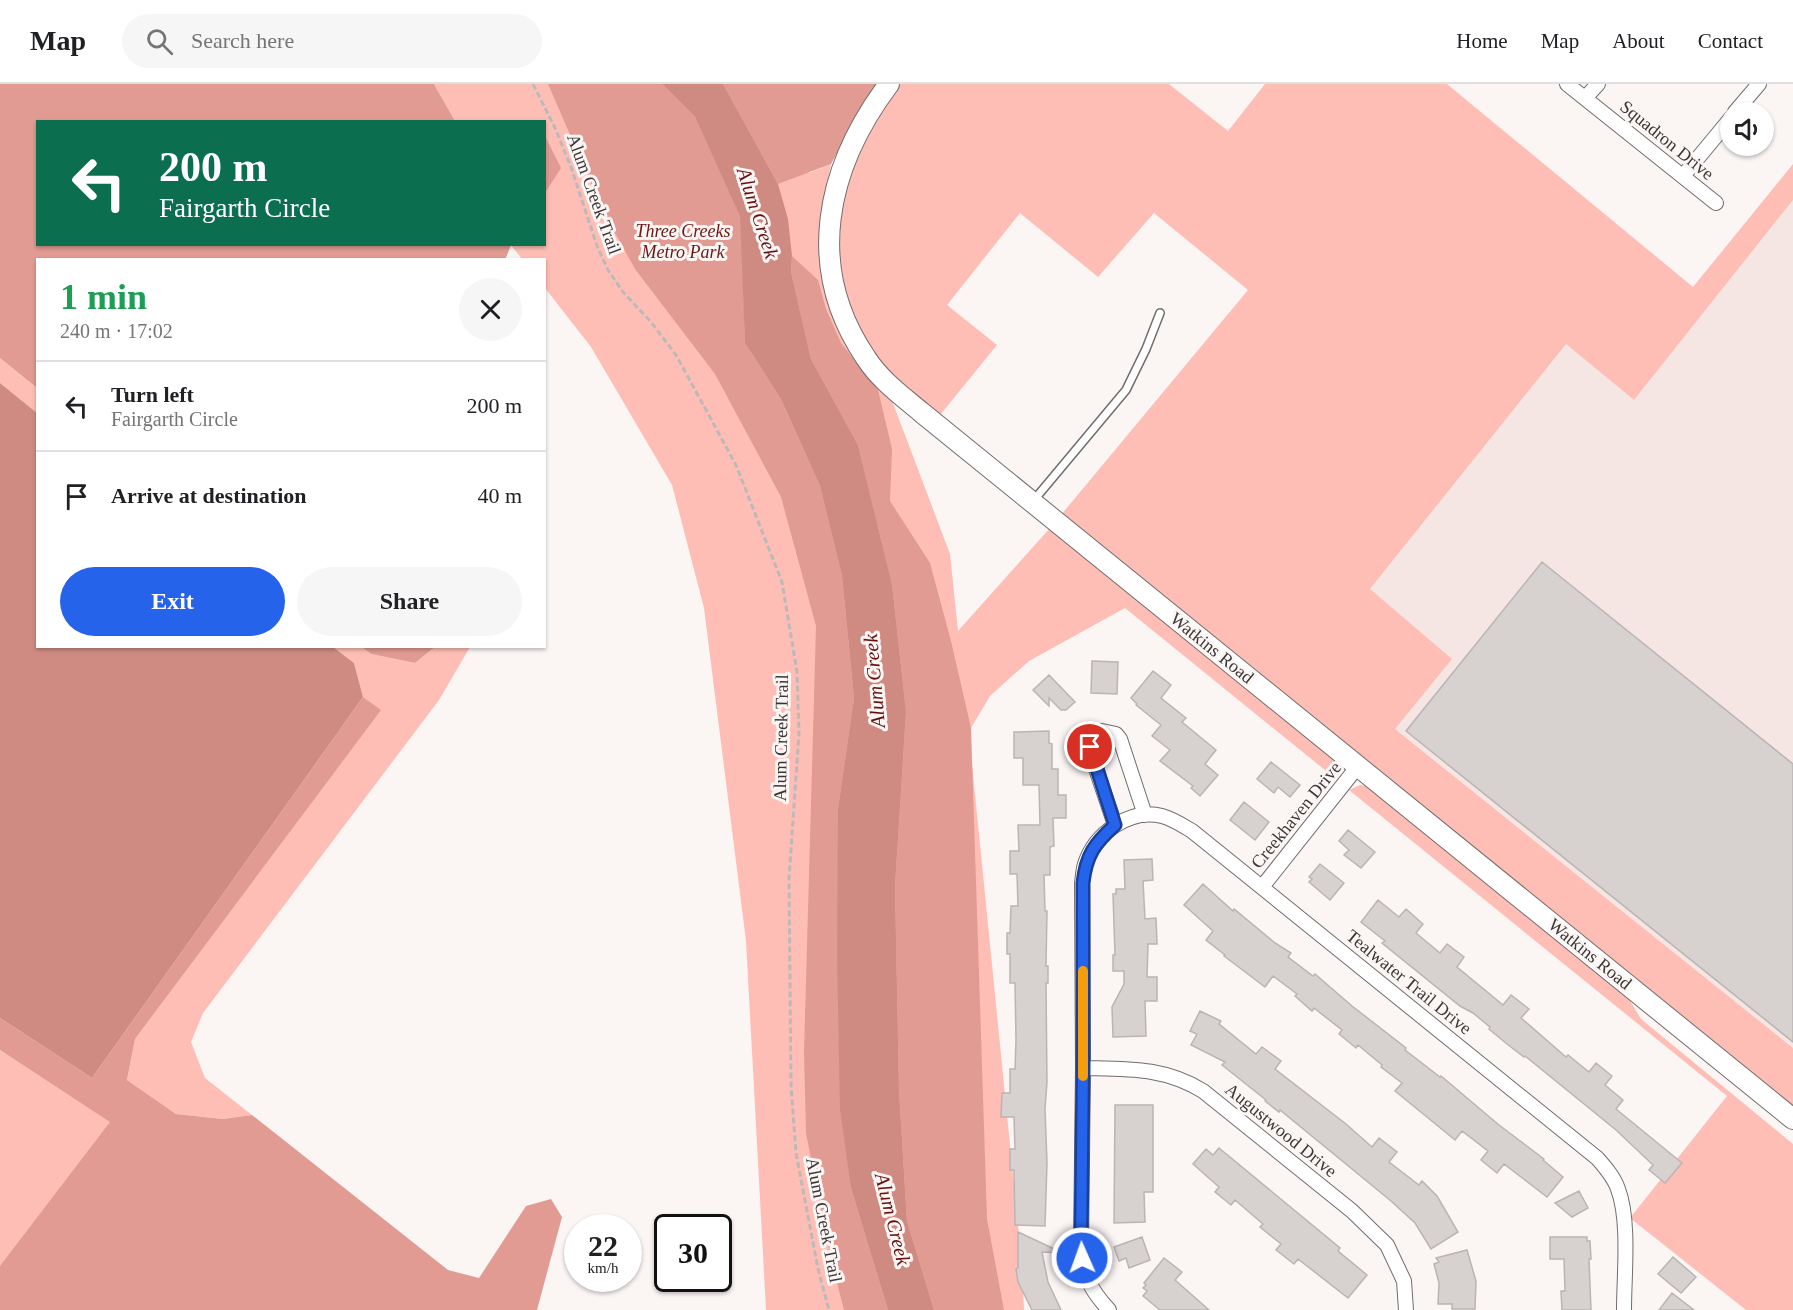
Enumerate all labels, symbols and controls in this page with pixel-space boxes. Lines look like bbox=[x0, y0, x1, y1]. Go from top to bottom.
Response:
search box bbox=[122, 14, 542, 68]
text: Map bbox=[30, 25, 86, 56]
icon: search bbox=[143, 25, 176, 58]
text: Search here bbox=[191, 28, 294, 53]
text: Home bbox=[1456, 29, 1508, 53]
text: Map bbox=[1541, 29, 1579, 53]
text: About bbox=[1612, 29, 1665, 53]
text: Contact bbox=[1698, 29, 1763, 53]
street label: Squadron Drive bbox=[1616, 96, 1718, 184]
map controls bbox=[1720, 102, 1774, 156]
button: sound bbox=[1720, 102, 1774, 156]
street label: Alum Creek Trail bbox=[563, 131, 625, 257]
icon: left bbox=[60, 144, 138, 222]
text: 200 m bbox=[159, 144, 268, 190]
water label: Alum Creek bbox=[732, 163, 783, 262]
text: Fairgarth Circle bbox=[159, 193, 330, 223]
park label: Three Creeks Metro Park bbox=[635, 221, 731, 262]
text: 1 min bbox=[60, 277, 147, 317]
button: close bbox=[459, 278, 522, 341]
text: 240 m · 17:02 bbox=[60, 320, 173, 342]
text: Turn left bbox=[111, 382, 194, 407]
icon: left bbox=[60, 390, 93, 423]
text: 200 m bbox=[466, 393, 522, 418]
text: Fairgarth Circle bbox=[111, 408, 238, 430]
icon: arrive bbox=[60, 480, 93, 513]
text: Arrive at destination bbox=[111, 483, 307, 508]
text: 40 m bbox=[477, 483, 522, 508]
button: Exit bbox=[60, 567, 285, 636]
button: Share bbox=[297, 567, 522, 636]
street label: Watkins Road bbox=[1166, 608, 1258, 688]
water label: Alum Creek bbox=[859, 632, 889, 731]
street label: Alum Creek Trail bbox=[770, 674, 792, 802]
pin bbox=[1064, 721, 1115, 772]
icon: arrive bbox=[1073, 730, 1106, 763]
street label: Creekhaven Drive bbox=[1247, 758, 1345, 872]
street label: Watkins Road bbox=[1544, 914, 1636, 994]
street label: Tealwater Trail Drive bbox=[1343, 926, 1475, 1038]
street label: Augustwood Drive bbox=[1221, 1079, 1341, 1181]
street label: Alum Creek Trail bbox=[802, 1156, 846, 1284]
water label: Alum Creek bbox=[870, 1169, 915, 1268]
speed limit sign: 30 bbox=[654, 1214, 732, 1292]
position arrow bbox=[1050, 1226, 1114, 1290]
text: 22 bbox=[588, 1229, 618, 1262]
text: km/h bbox=[588, 1260, 618, 1276]

